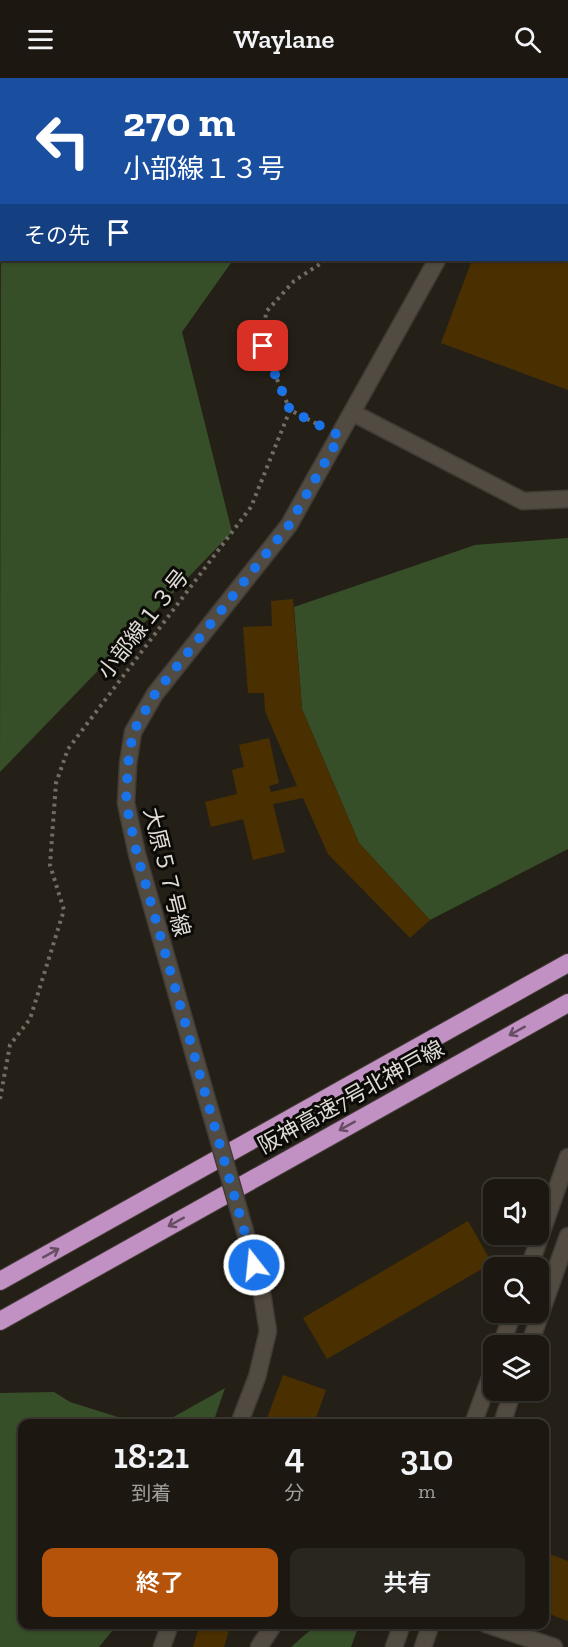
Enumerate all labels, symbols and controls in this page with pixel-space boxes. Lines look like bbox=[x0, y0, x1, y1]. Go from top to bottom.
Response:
icon: menu bbox=[24, 23, 57, 56]
text: Waylane bbox=[233, 23, 335, 55]
icon: search bbox=[511, 23, 544, 56]
text: 270 m bbox=[123, 96, 235, 147]
icon: left bbox=[24, 102, 102, 180]
text: 小部線１３号 bbox=[123, 153, 285, 185]
icon: arrive bbox=[102, 216, 135, 249]
text: その先 bbox=[24, 222, 90, 249]
pin bbox=[237, 320, 288, 371]
icon: arrive bbox=[246, 329, 279, 362]
street label: 小部線１３号 bbox=[92, 564, 194, 684]
street label: 大原５７号線 bbox=[138, 805, 196, 939]
one-way arrow bbox=[509, 1025, 526, 1037]
street label: 阪神高速7号北神戸線 bbox=[253, 1035, 449, 1159]
one-way arrow bbox=[338, 1121, 356, 1132]
map controls bbox=[483, 1179, 549, 1401]
button: sound bbox=[483, 1179, 549, 1245]
one-way arrow bbox=[168, 1216, 185, 1228]
position arrow bbox=[222, 1233, 286, 1297]
one-way arrow bbox=[42, 1246, 59, 1258]
button: search bbox=[483, 1257, 549, 1323]
button: layers bbox=[483, 1335, 549, 1401]
text: 18:21 bbox=[113, 1434, 189, 1477]
text: 4 bbox=[284, 1434, 305, 1477]
text: 310 bbox=[400, 1436, 454, 1479]
text: m bbox=[418, 1479, 435, 1503]
text: 到着 bbox=[131, 1481, 171, 1505]
text: 分 bbox=[285, 1481, 305, 1505]
button: 終了 bbox=[42, 1548, 278, 1617]
button: 共有 bbox=[290, 1548, 525, 1617]

